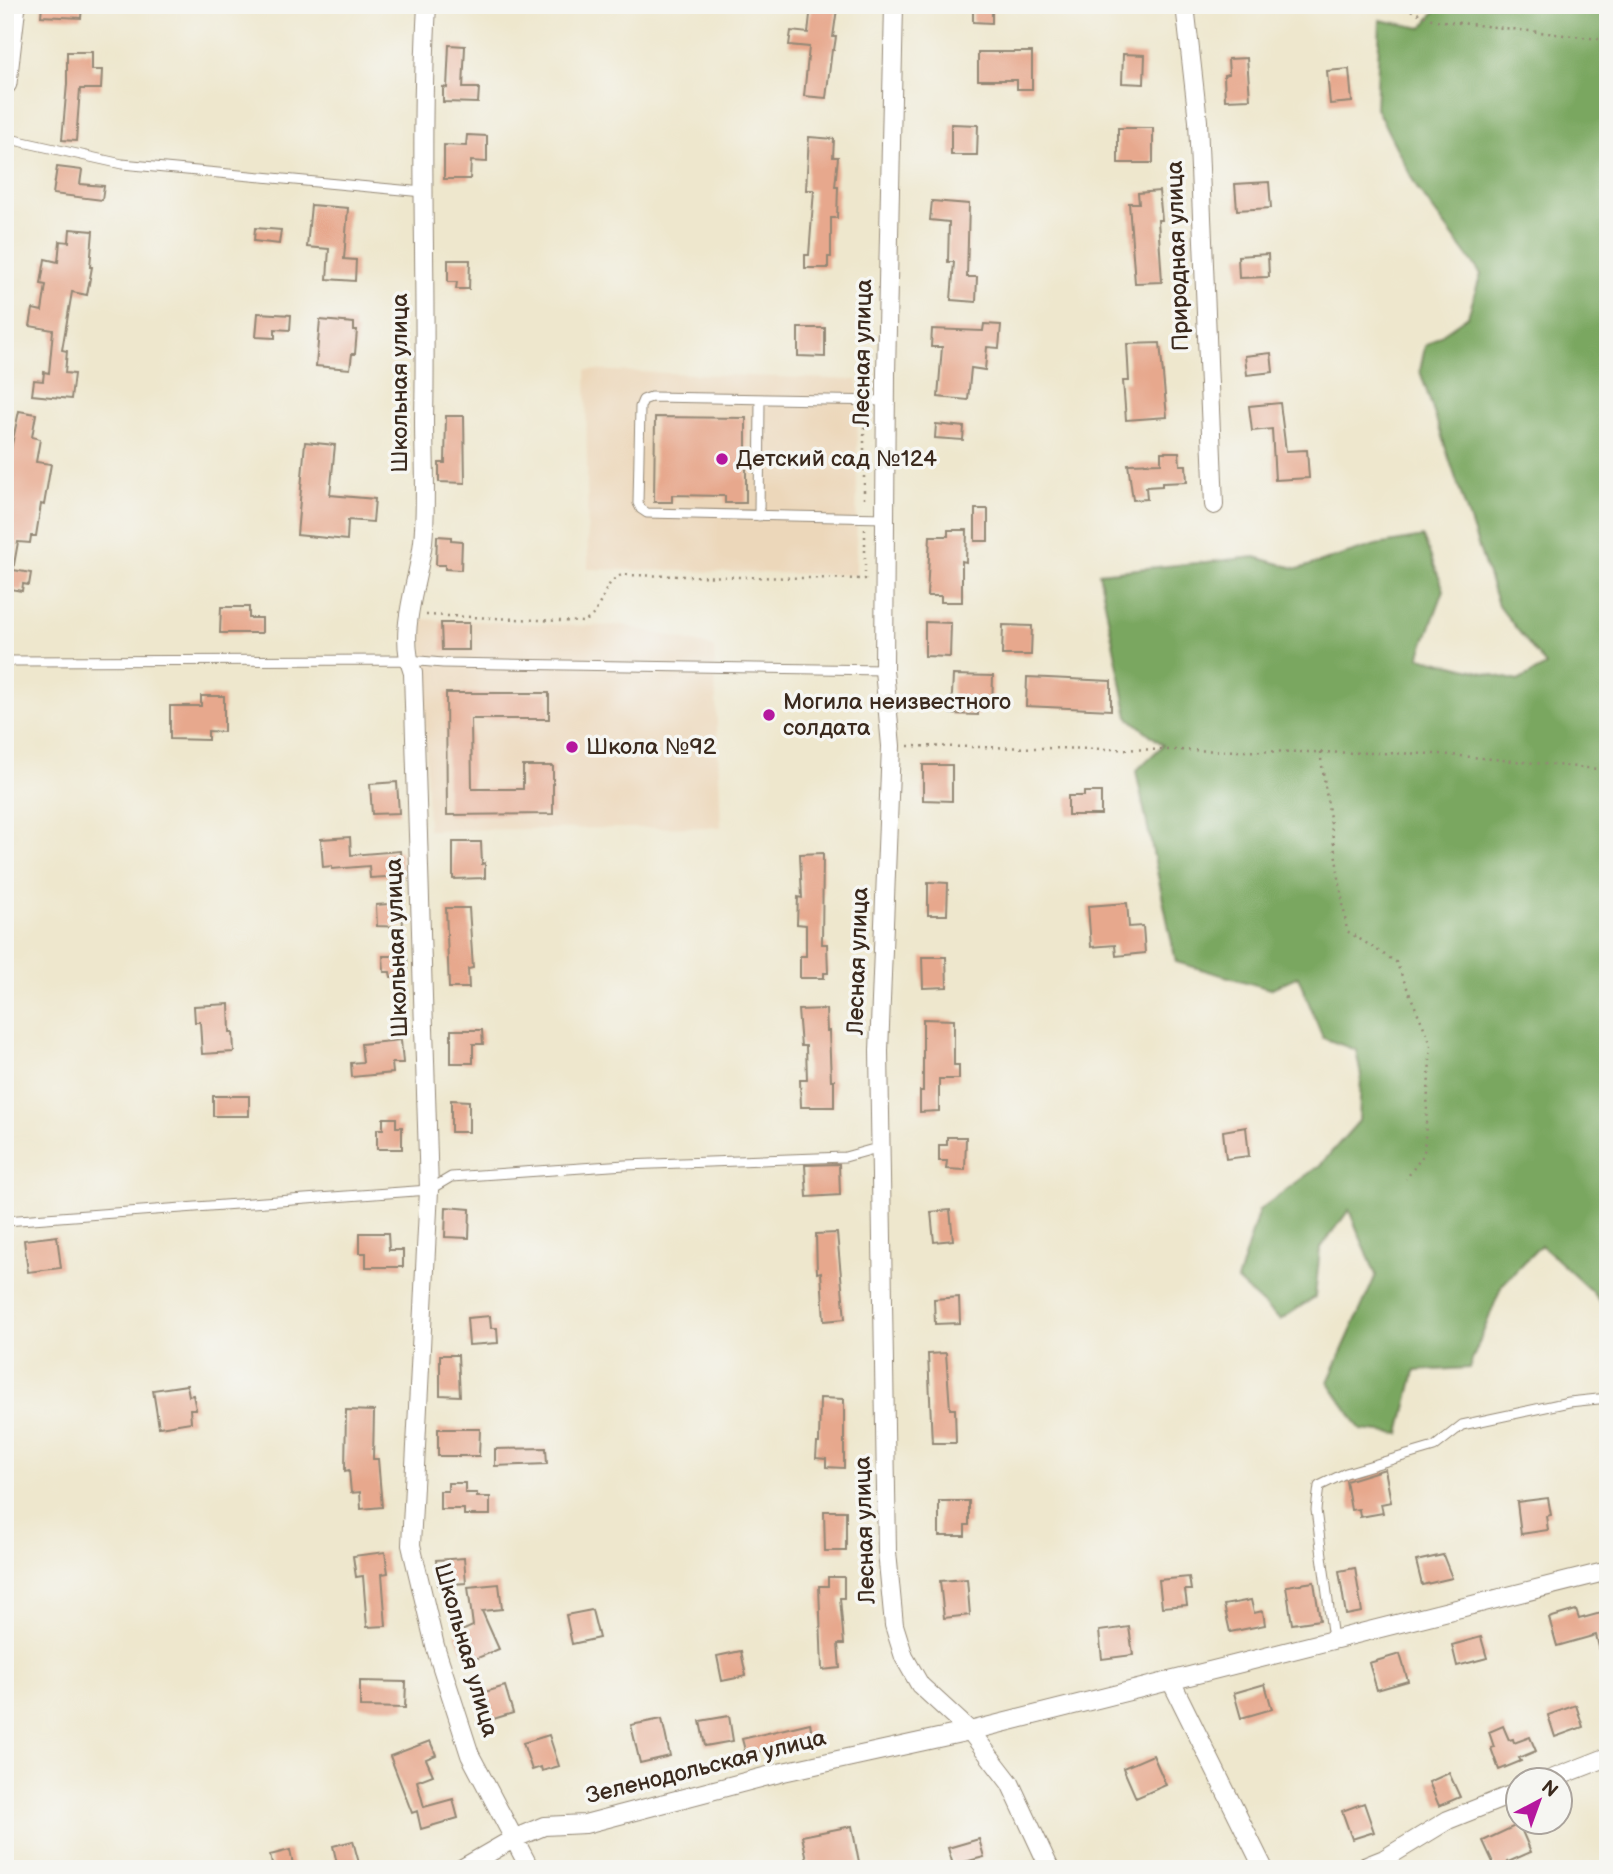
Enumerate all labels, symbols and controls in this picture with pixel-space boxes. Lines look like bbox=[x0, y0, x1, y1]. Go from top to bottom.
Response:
street label: Природная улица bbox=[1161, 160, 1195, 352]
street label: Лесная улица bbox=[848, 278, 878, 428]
street label: Школьная улица bbox=[386, 293, 414, 473]
place label: Детский сад №124 bbox=[736, 445, 937, 473]
marker: Детский сад №124 bbox=[714, 451, 730, 467]
place label: Могила неизвестного солдата bbox=[783, 688, 1011, 742]
marker: Могила неизвестного солдата bbox=[761, 707, 777, 723]
place label: Школа №92 bbox=[586, 733, 717, 761]
marker: Школа №92 bbox=[564, 739, 580, 755]
street label: Школьная улица bbox=[380, 857, 414, 1038]
street label: Лесная улица bbox=[841, 886, 875, 1036]
street label: Лесная улица bbox=[848, 1455, 882, 1605]
street label: Школьная улица bbox=[428, 1560, 504, 1741]
street label: Зеленодольская улица bbox=[583, 1724, 829, 1810]
north arrow bbox=[1504, 1766, 1574, 1836]
text: N bbox=[1536, 1776, 1562, 1803]

